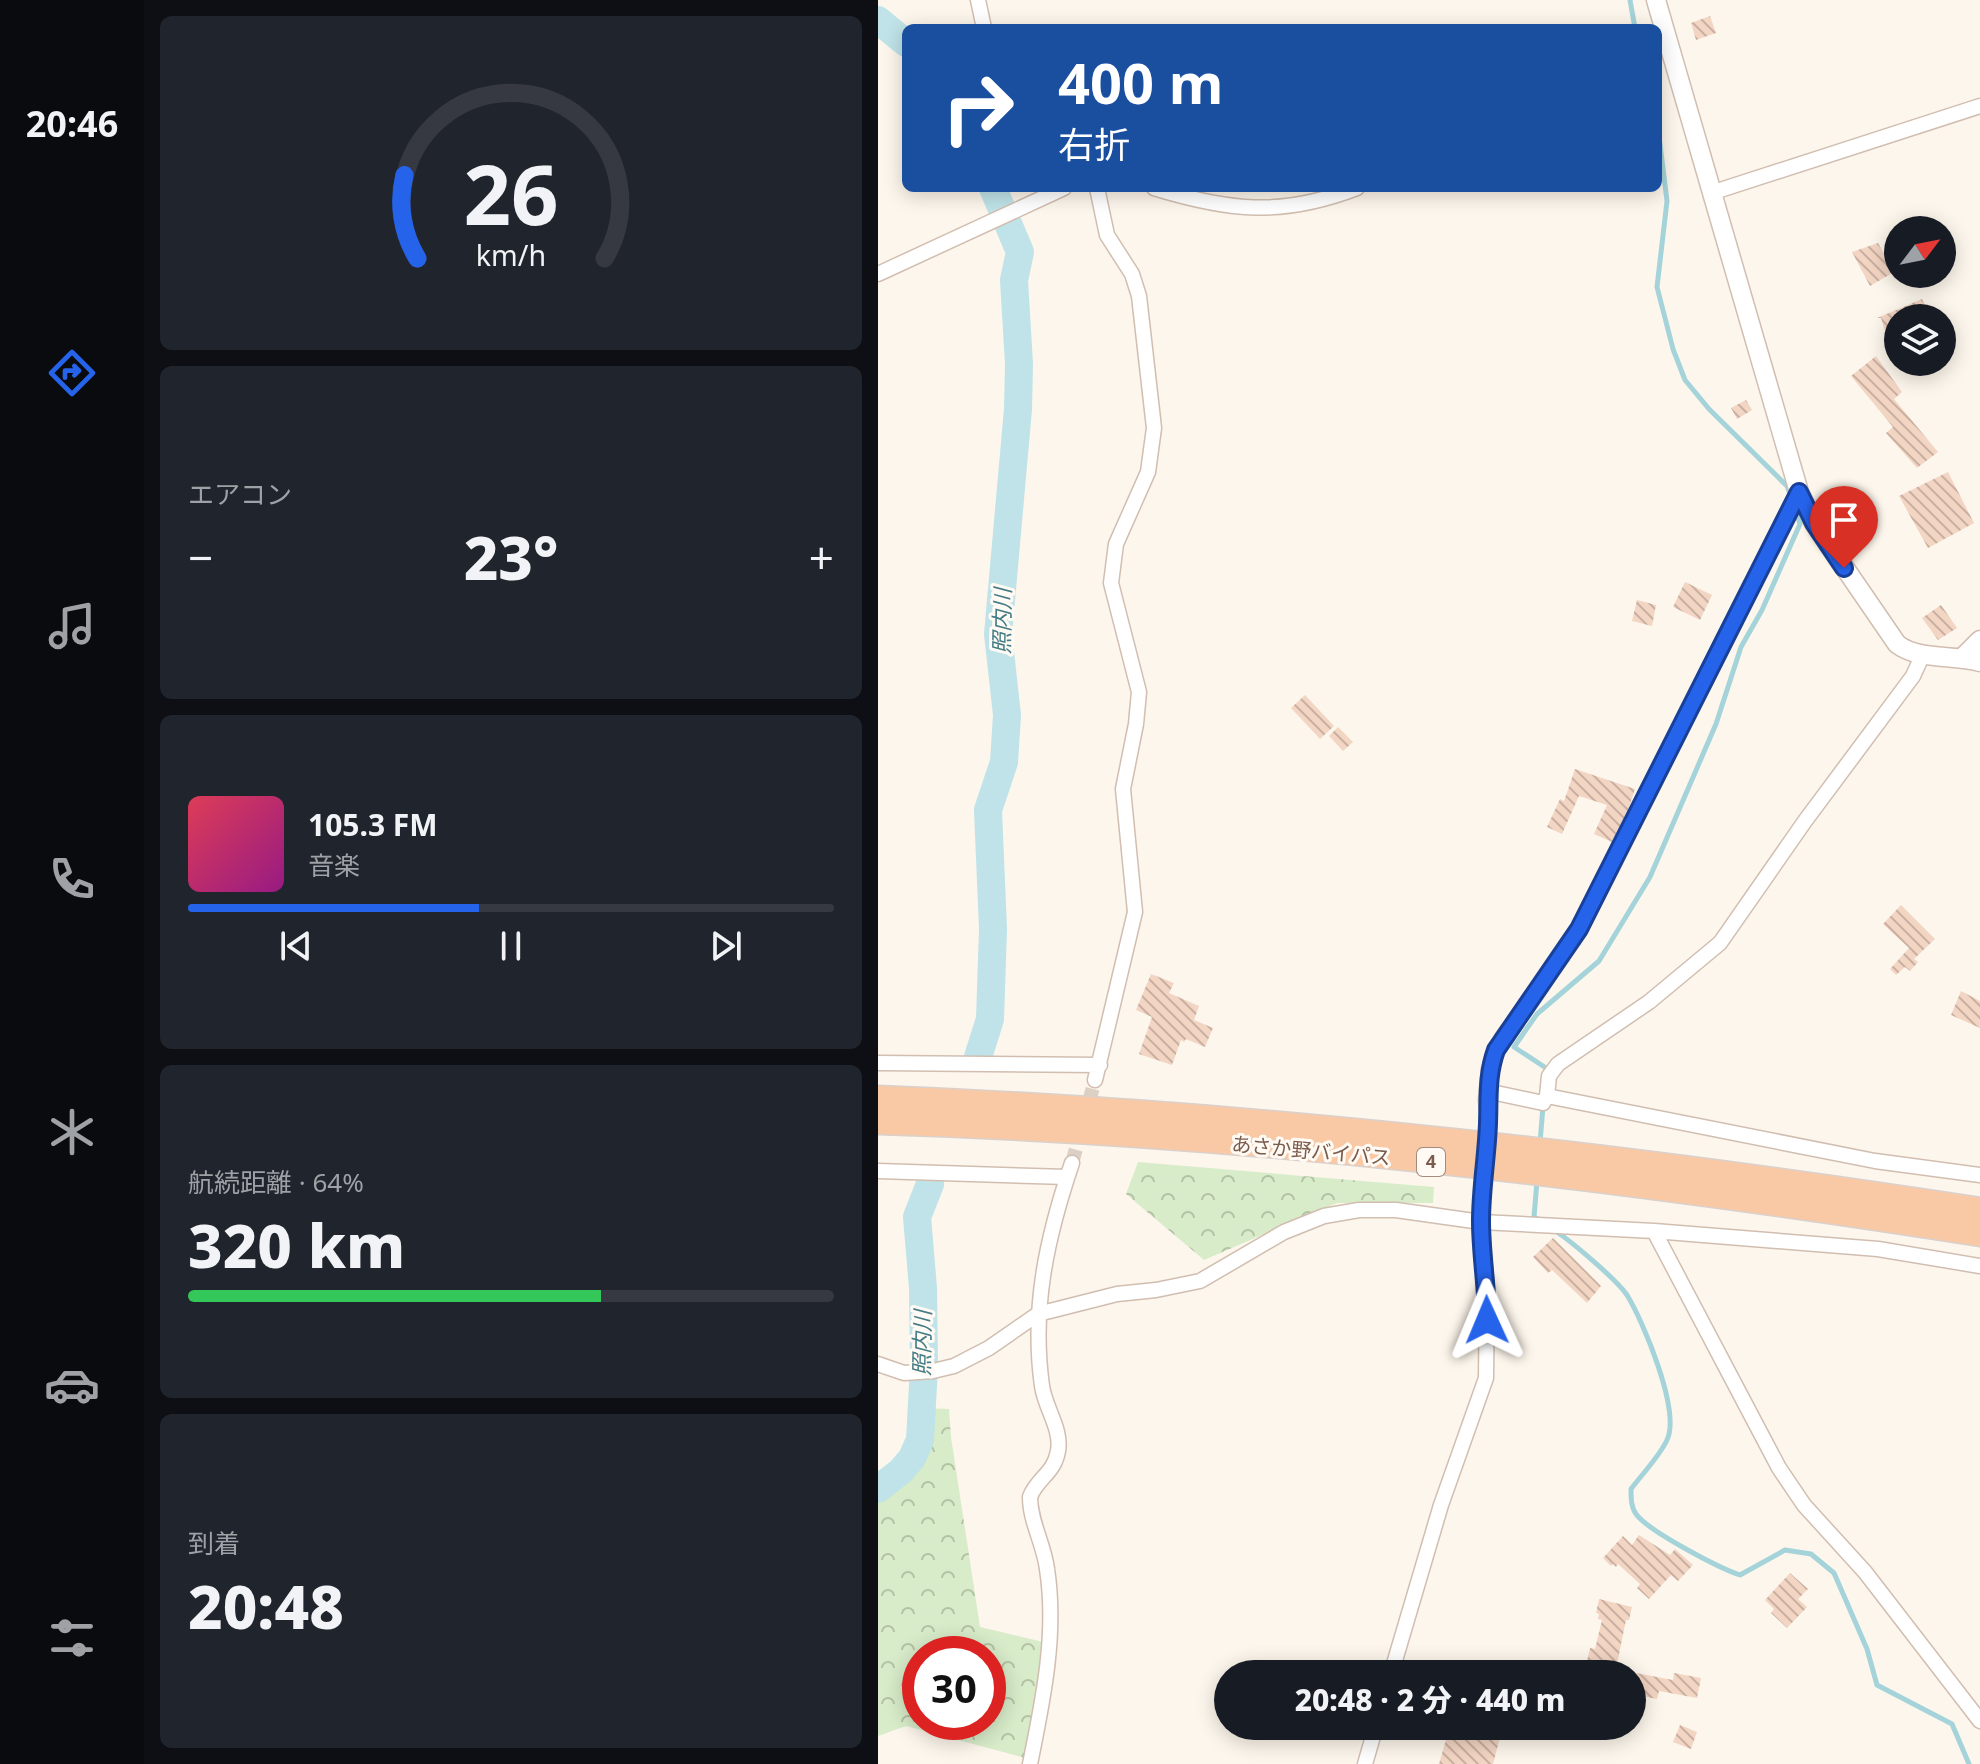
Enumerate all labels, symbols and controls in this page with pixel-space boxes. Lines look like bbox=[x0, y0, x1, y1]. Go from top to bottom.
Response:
text: 400 m bbox=[1058, 44, 1223, 120]
icon: right bbox=[926, 56, 1030, 160]
text: 20:46 bbox=[26, 99, 118, 148]
text: 右折 bbox=[1058, 120, 1130, 169]
text: 26 bbox=[463, 135, 559, 248]
north arrow bbox=[1884, 216, 1956, 288]
map controls bbox=[1884, 216, 1956, 376]
text: km/h bbox=[476, 235, 546, 274]
button: layers bbox=[1884, 304, 1956, 376]
icon: directions bbox=[44, 345, 100, 401]
text: エアコン bbox=[188, 476, 292, 512]
pin bbox=[1810, 486, 1878, 568]
icon: arrive bbox=[1822, 498, 1866, 542]
text: 23° bbox=[464, 516, 558, 598]
text: − bbox=[188, 527, 213, 587]
text: + bbox=[809, 527, 834, 587]
water label: 照内川 bbox=[985, 586, 1017, 654]
icon: music bbox=[44, 598, 100, 654]
text: 105.3 FM bbox=[308, 804, 438, 845]
text: 音楽 bbox=[308, 847, 360, 883]
icon: phone bbox=[44, 851, 100, 907]
icon: previous bbox=[274, 924, 318, 968]
icon: pause bbox=[489, 924, 533, 968]
icon: next bbox=[704, 924, 748, 968]
icon: climate bbox=[44, 1104, 100, 1160]
street label: あさか野バイパス bbox=[1230, 1130, 1392, 1171]
road number: 4 bbox=[1417, 1148, 1445, 1176]
text: 航続距離 · 64% bbox=[188, 1164, 364, 1200]
text: 320 km bbox=[188, 1204, 405, 1286]
position arrow bbox=[1445, 1278, 1529, 1362]
water label: 照内川 bbox=[905, 1308, 937, 1376]
icon: car bbox=[44, 1357, 100, 1413]
text: 到着 bbox=[188, 1525, 240, 1561]
text: 20:48 bbox=[188, 1565, 344, 1647]
icon: filters bbox=[44, 1610, 100, 1666]
speed limit sign: 30 bbox=[902, 1636, 1006, 1740]
text: 20:48 · 2 分 · 440 m bbox=[1295, 1679, 1565, 1720]

